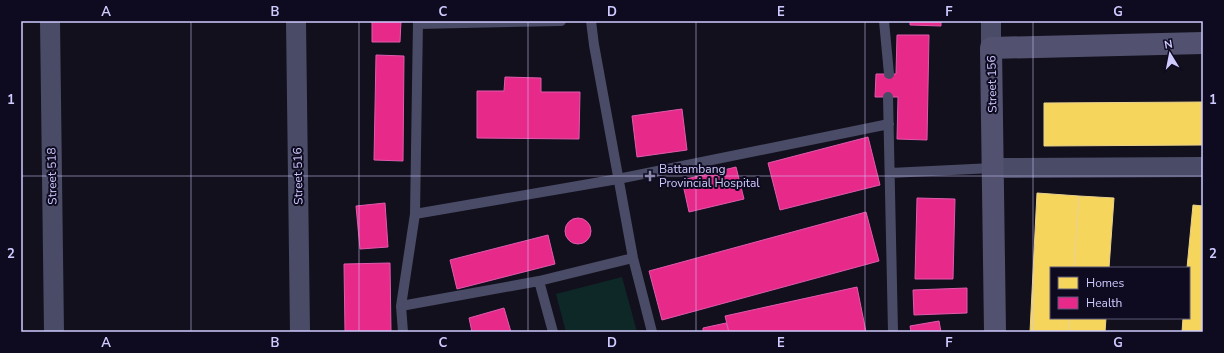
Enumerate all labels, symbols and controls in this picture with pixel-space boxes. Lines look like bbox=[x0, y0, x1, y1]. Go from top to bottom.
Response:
text: A bbox=[101, 3, 111, 21]
text: B bbox=[271, 3, 280, 21]
text: C bbox=[439, 3, 448, 21]
text: D bbox=[607, 3, 617, 21]
text: E bbox=[777, 3, 785, 21]
text: F bbox=[945, 3, 953, 21]
text: G bbox=[1113, 3, 1123, 21]
north arrow bbox=[1150, 34, 1190, 74]
text: N bbox=[1163, 37, 1174, 53]
street label: Street 156 bbox=[984, 55, 1000, 113]
text: 1 bbox=[7, 91, 15, 109]
text: 1 bbox=[1209, 91, 1217, 109]
street label: Street 518 bbox=[44, 147, 60, 205]
street label: Street 516 bbox=[290, 147, 306, 205]
place label: Battambang Provincial Hospital bbox=[659, 161, 760, 191]
marker: Battambang Provincial Hospital bbox=[644, 170, 656, 182]
text: 2 bbox=[7, 245, 15, 263]
text: 2 bbox=[1209, 245, 1217, 263]
legend bbox=[1050, 267, 1190, 319]
text: Homes bbox=[1086, 275, 1124, 291]
text: Health bbox=[1086, 295, 1122, 311]
text: A bbox=[101, 334, 111, 352]
text: B bbox=[271, 334, 280, 352]
text: C bbox=[439, 334, 448, 352]
text: D bbox=[607, 334, 617, 352]
text: E bbox=[777, 334, 785, 352]
text: F bbox=[945, 334, 953, 352]
text: G bbox=[1113, 334, 1123, 352]

